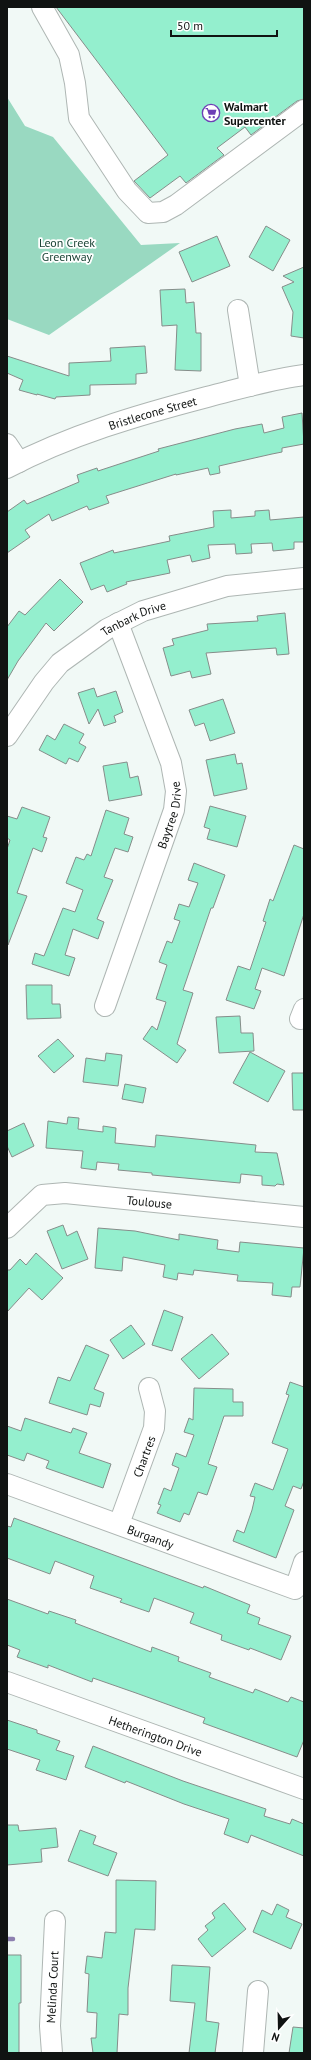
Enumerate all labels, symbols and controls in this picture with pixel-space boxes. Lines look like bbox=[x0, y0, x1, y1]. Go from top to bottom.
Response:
scale bar bbox=[171, 12, 277, 38]
text: 50 m bbox=[177, 18, 203, 33]
place label: Walmart Supercenter bbox=[224, 99, 286, 128]
supermarket icon: Walmart Supercenter bbox=[201, 103, 221, 123]
park label: Leon Creek Greenway bbox=[39, 235, 95, 264]
street label: Bristlecone Street bbox=[106, 393, 198, 433]
street label: Tanbark Drive bbox=[97, 597, 168, 639]
street label: Baytree Drive bbox=[154, 780, 184, 850]
street label: Toulouse bbox=[126, 1192, 173, 1211]
street label: Chartres bbox=[129, 1433, 158, 1479]
street label: Burgandy bbox=[125, 1521, 177, 1552]
street label: Hetherington Drive bbox=[107, 1712, 204, 1759]
street label: Melinda Court bbox=[43, 1951, 61, 2024]
north arrow bbox=[259, 2008, 299, 2048]
text: N bbox=[270, 2030, 281, 2045]

